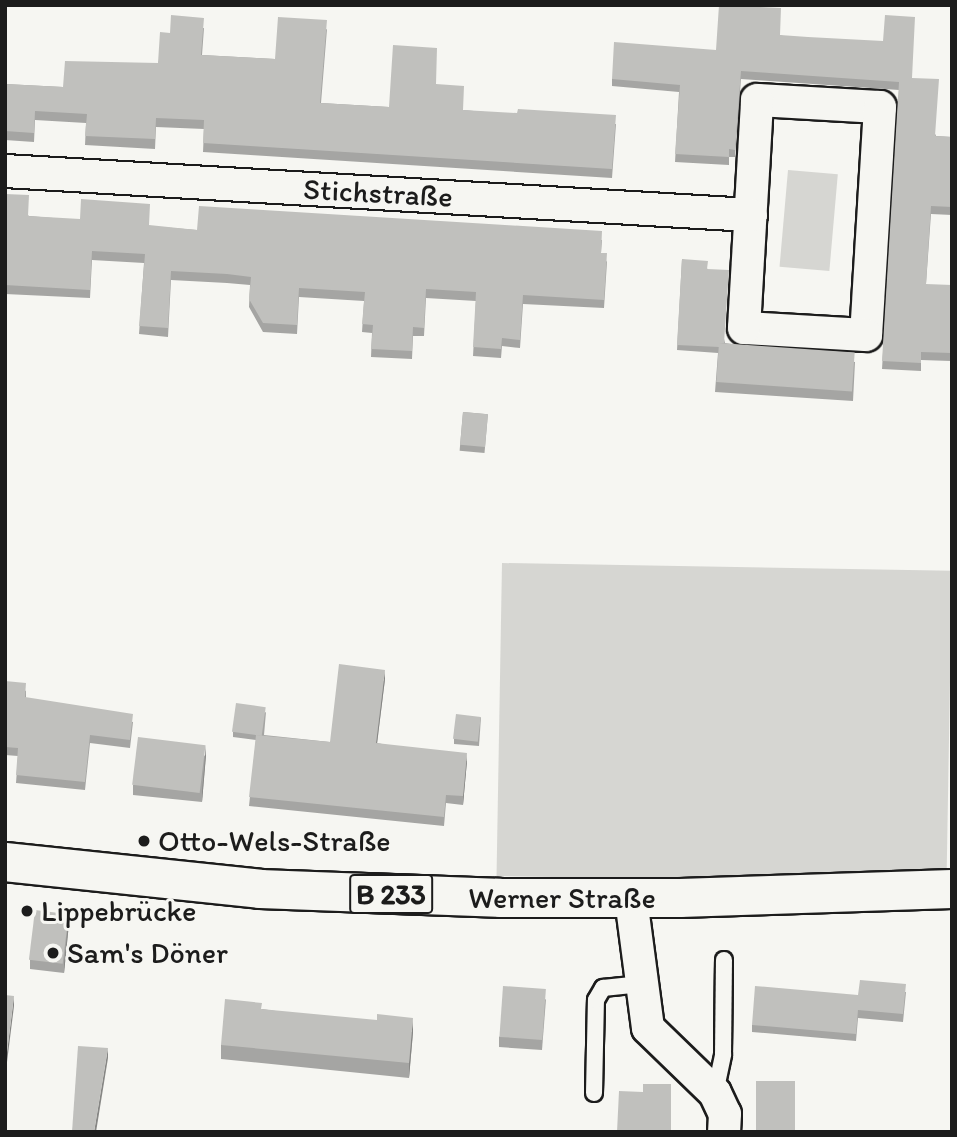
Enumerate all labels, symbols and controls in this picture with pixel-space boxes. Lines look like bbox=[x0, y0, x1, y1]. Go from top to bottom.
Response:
street label: Stichstraße bbox=[302, 171, 454, 215]
place label: Otto-Wels-Straße bbox=[158, 823, 391, 859]
marker: Otto-Wels-Straße bbox=[136, 833, 152, 849]
road number: B 233 bbox=[349, 870, 433, 918]
street label: Werner Straße bbox=[468, 880, 656, 916]
place label: Lippebrücke bbox=[41, 893, 197, 929]
marker: Lippebrücke bbox=[19, 903, 35, 919]
place label: Sam's Döner bbox=[67, 935, 228, 971]
marker: Sam's Döner bbox=[45, 945, 61, 961]

